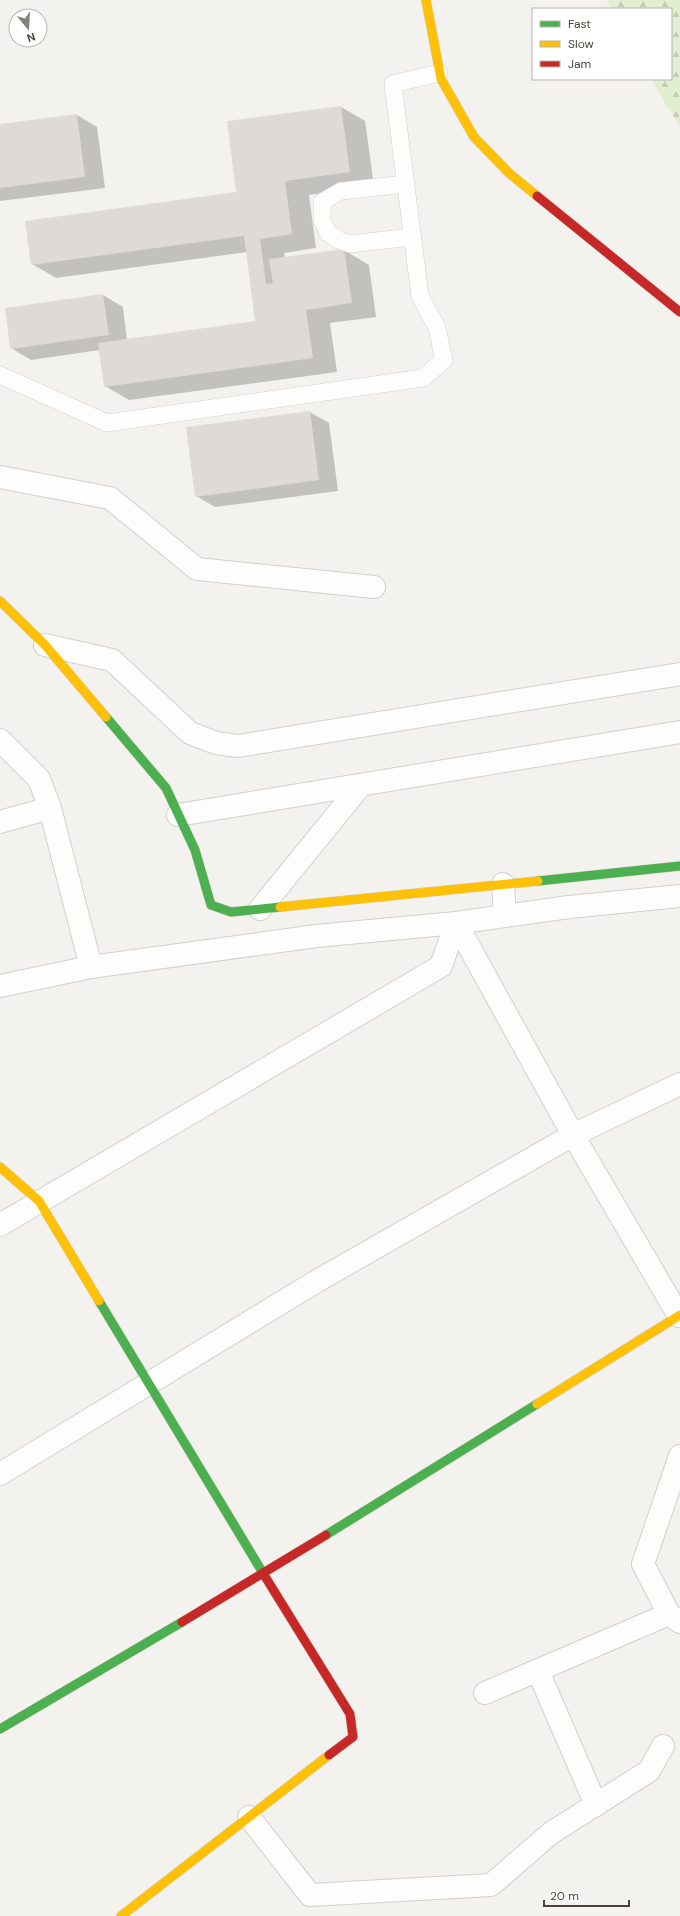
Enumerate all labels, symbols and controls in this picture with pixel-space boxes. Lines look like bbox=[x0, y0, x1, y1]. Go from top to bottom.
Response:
north arrow bbox=[8, 8, 48, 48]
legend bbox=[532, 8, 672, 80]
text: Fast bbox=[568, 16, 591, 32]
text: N bbox=[25, 30, 37, 45]
text: Slow bbox=[568, 36, 594, 52]
text: Jam bbox=[568, 56, 591, 72]
scale bar bbox=[544, 1882, 629, 1908]
text: 20 m bbox=[550, 1888, 579, 1904]

